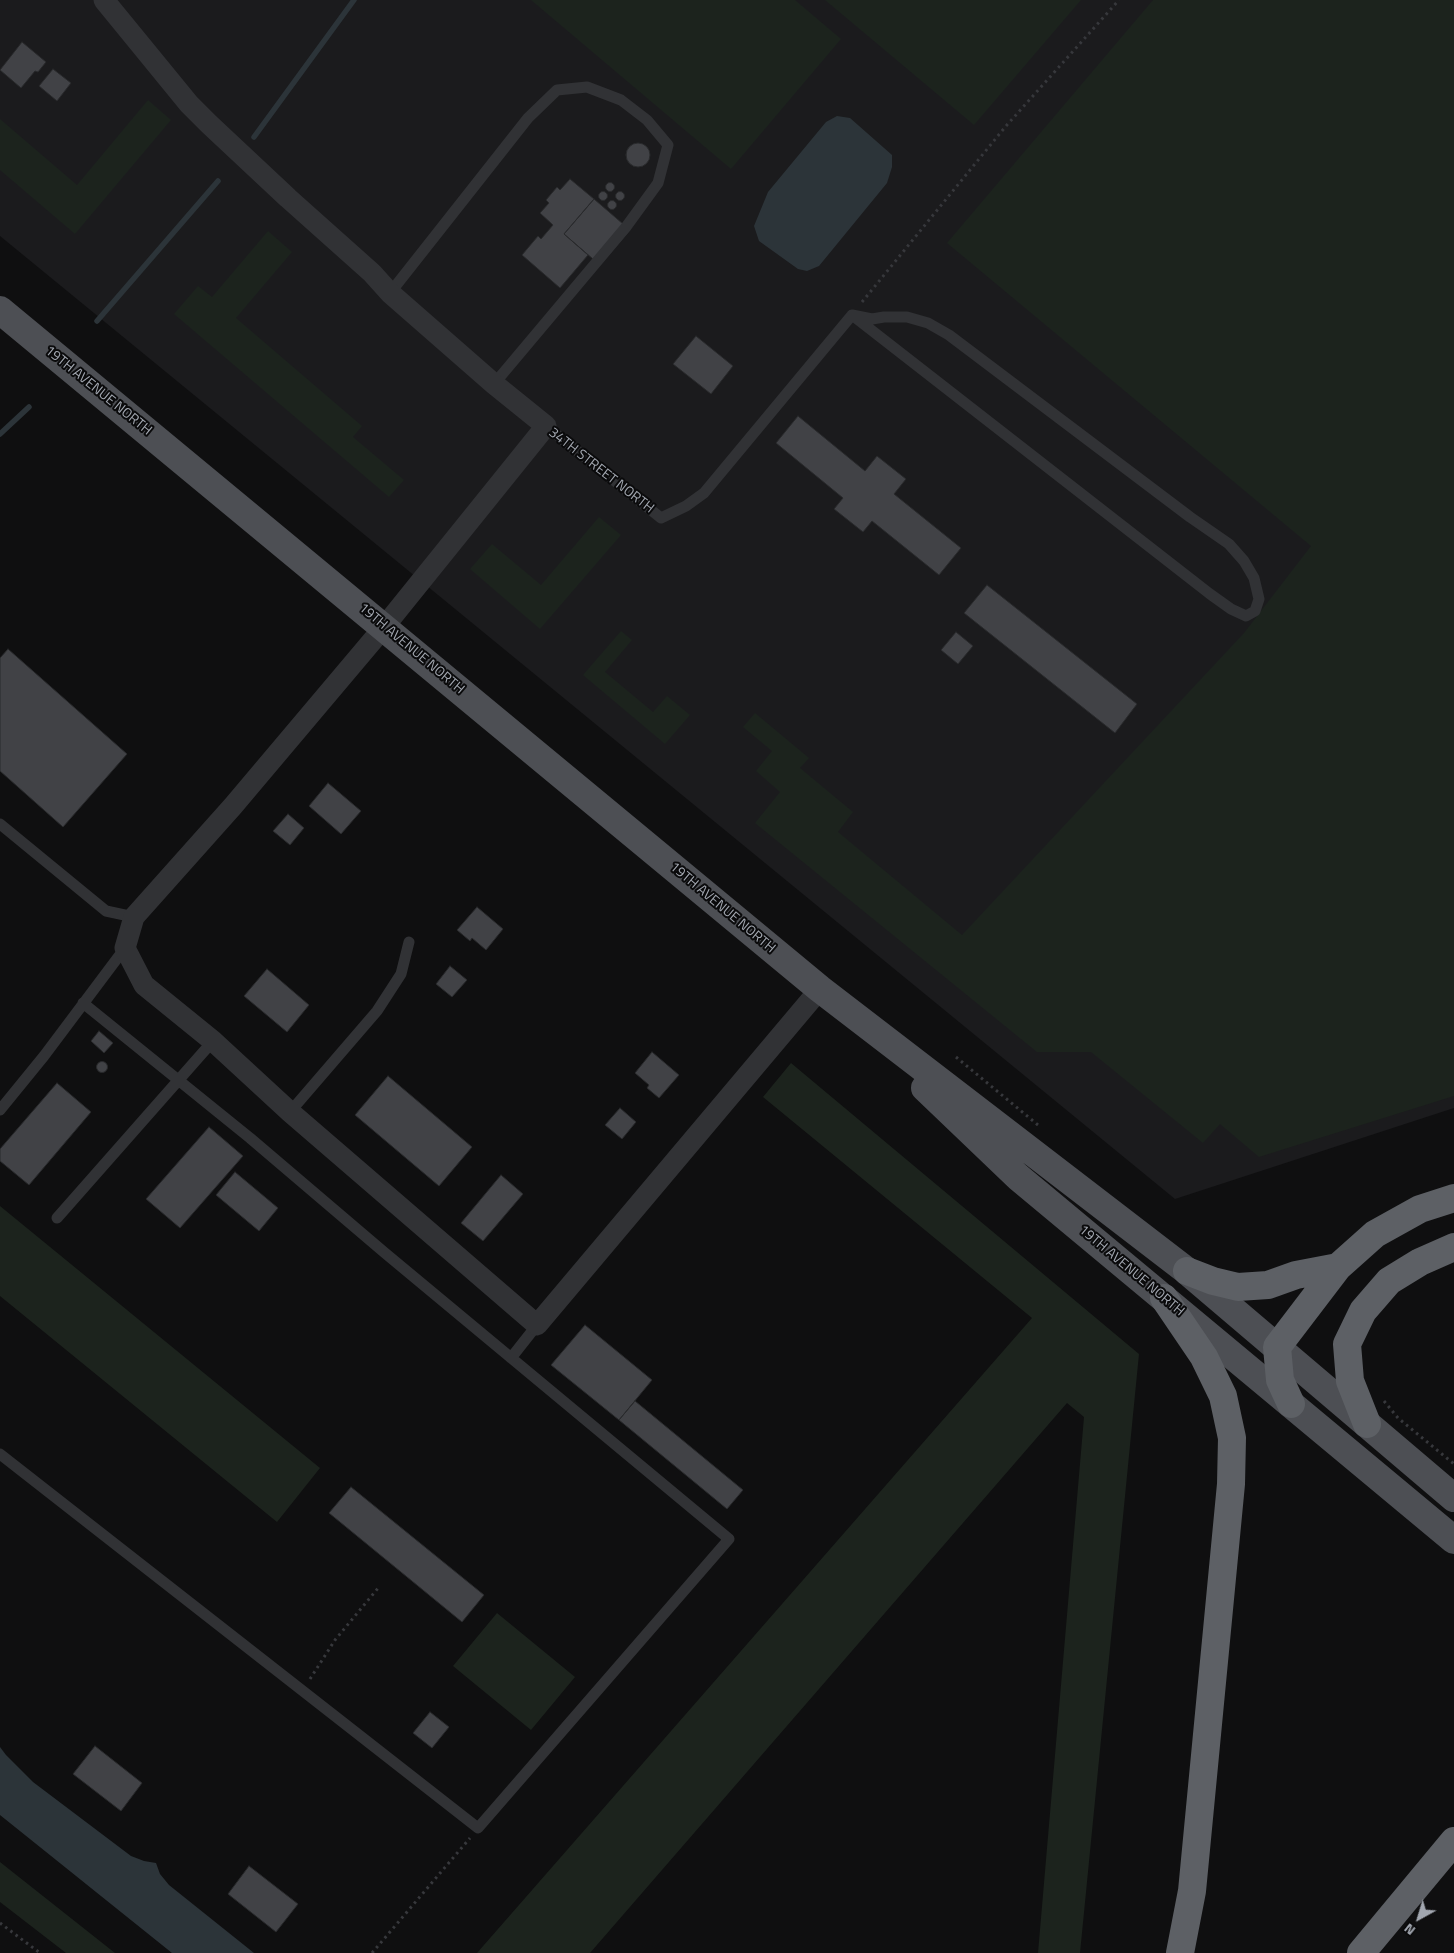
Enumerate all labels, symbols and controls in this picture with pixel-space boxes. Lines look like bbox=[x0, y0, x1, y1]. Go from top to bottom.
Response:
street label: 19TH AVENUE NORTH bbox=[41, 343, 155, 439]
street label: 34TH STREET NORTH bbox=[545, 425, 657, 517]
street label: 19TH AVENUE NORTH bbox=[355, 600, 467, 698]
street label: 19TH AVENUE NORTH bbox=[666, 859, 778, 957]
street label: 19TH AVENUE NORTH bbox=[1075, 1222, 1187, 1320]
north arrow bbox=[1394, 1893, 1444, 1943]
text: N bbox=[1399, 1919, 1420, 1941]

